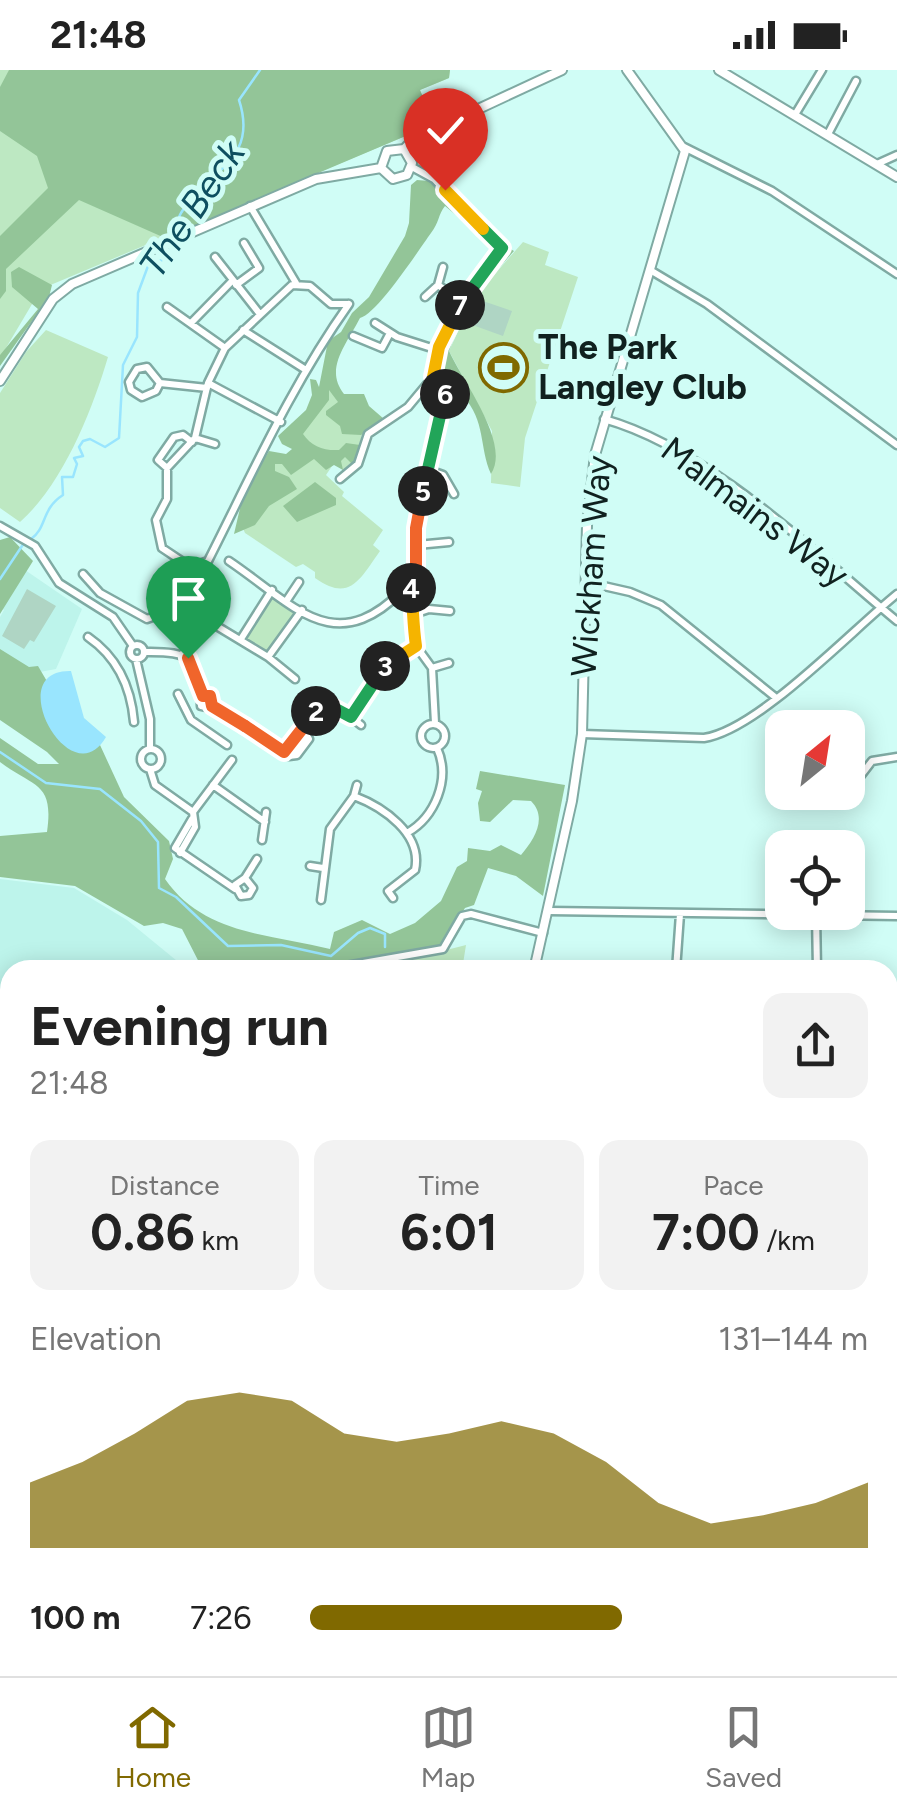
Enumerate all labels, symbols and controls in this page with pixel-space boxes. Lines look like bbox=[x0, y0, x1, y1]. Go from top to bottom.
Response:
text: 21:48 bbox=[50, 12, 147, 58]
pin bbox=[403, 88, 488, 191]
icon: check bbox=[418, 103, 473, 158]
water label: The Beck bbox=[129, 130, 255, 286]
pin: 7 bbox=[435, 280, 485, 330]
text: 7 bbox=[452, 288, 468, 322]
place label: The Park Langley Club bbox=[538, 326, 747, 408]
sports icon: The Park Langley Club bbox=[477, 341, 529, 393]
pin: 6 bbox=[420, 369, 470, 419]
text: 6 bbox=[437, 377, 453, 411]
street label: Malmains Way bbox=[653, 428, 857, 596]
street label: Wickham Way bbox=[562, 453, 620, 678]
pin: 5 bbox=[398, 466, 448, 516]
text: 5 bbox=[415, 474, 431, 508]
pin bbox=[146, 556, 231, 659]
pin: 4 bbox=[386, 563, 436, 613]
icon: arrive bbox=[161, 571, 216, 626]
text: 4 bbox=[402, 571, 420, 605]
pin: 3 bbox=[360, 641, 410, 691]
text: 3 bbox=[377, 649, 393, 683]
pin: 2 bbox=[291, 686, 341, 736]
text: 2 bbox=[308, 694, 324, 728]
north arrow bbox=[765, 710, 865, 810]
map controls bbox=[765, 710, 865, 930]
button: locate bbox=[765, 830, 865, 930]
text: Evening run bbox=[30, 993, 329, 1059]
button: share bbox=[763, 993, 868, 1098]
text: 21:48 bbox=[30, 1064, 109, 1102]
text: Distance bbox=[110, 1168, 220, 1202]
text: Time bbox=[418, 1168, 480, 1202]
text: Pace bbox=[703, 1168, 764, 1202]
text: 0.86 bbox=[90, 1202, 195, 1263]
text: 6:01 bbox=[400, 1202, 498, 1263]
text: 7:00 bbox=[652, 1202, 760, 1263]
text: km bbox=[195, 1223, 239, 1257]
text: /km bbox=[760, 1223, 815, 1257]
text: Elevation bbox=[30, 1320, 162, 1358]
text: 131–144 m bbox=[718, 1320, 868, 1358]
text: 100 m bbox=[30, 1599, 121, 1637]
text: 7:26 bbox=[190, 1599, 251, 1637]
tab: Home bbox=[115, 1700, 191, 1794]
tab: Map bbox=[421, 1700, 476, 1794]
tab: Saved bbox=[705, 1700, 782, 1794]

